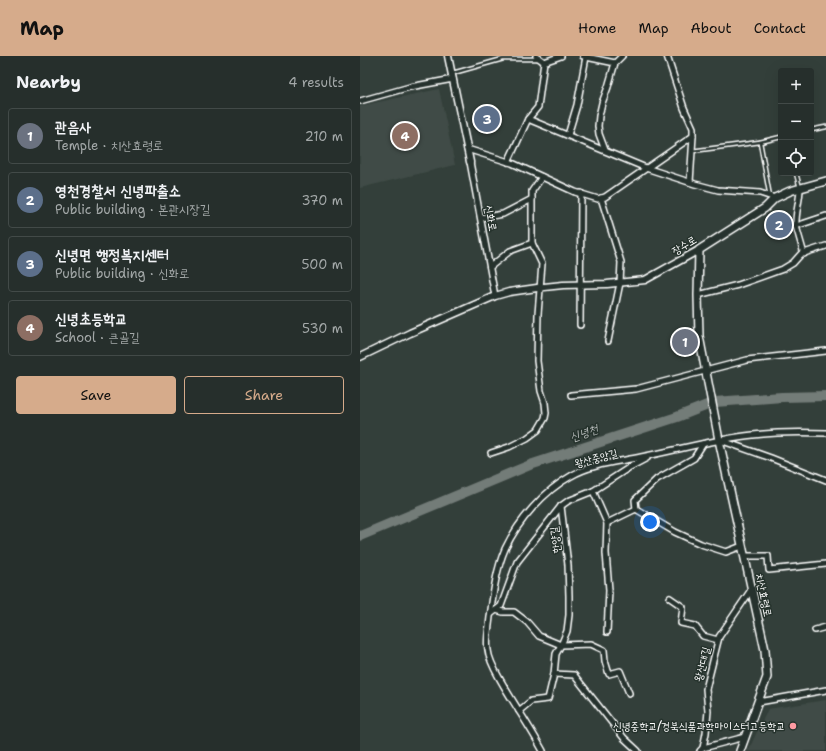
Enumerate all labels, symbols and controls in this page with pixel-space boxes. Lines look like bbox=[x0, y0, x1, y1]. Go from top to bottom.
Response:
text: Map bbox=[20, 16, 64, 41]
text: Home bbox=[578, 19, 617, 37]
text: Map bbox=[639, 19, 669, 37]
text: About bbox=[691, 19, 732, 37]
text: Contact bbox=[754, 19, 806, 37]
map controls bbox=[778, 68, 814, 176]
button: + bbox=[778, 68, 814, 104]
text: Nearby bbox=[16, 71, 81, 93]
text: 4 results bbox=[288, 74, 344, 91]
pin: 3 bbox=[474, 104, 500, 134]
button: − bbox=[778, 104, 814, 140]
text: 관음사 bbox=[55, 117, 91, 137]
pin: 4 bbox=[392, 121, 418, 151]
text: 1 bbox=[27, 128, 33, 145]
text: 210 m bbox=[305, 128, 343, 145]
text: Temple · 치산효령로 bbox=[55, 137, 163, 154]
button: locate bbox=[778, 140, 814, 176]
text: 영천경찰서 신녕파출소 bbox=[55, 181, 181, 201]
text: 2 bbox=[25, 192, 35, 209]
text: 370 m bbox=[301, 192, 343, 209]
text: Public building · 본관시장길 bbox=[55, 201, 210, 218]
street label: 신화로 bbox=[481, 204, 500, 233]
pin: 2 bbox=[766, 210, 792, 240]
street label: 장수로 bbox=[669, 232, 700, 259]
text: 신녕면 행정복지센터 bbox=[55, 245, 169, 265]
text: 3 bbox=[25, 256, 35, 273]
text: 500 m bbox=[301, 256, 343, 273]
text: Public building · 신화로 bbox=[55, 265, 190, 282]
text: 신녕초등학교 bbox=[55, 309, 127, 329]
text: 4 bbox=[25, 320, 35, 337]
text: 530 m bbox=[302, 320, 343, 337]
pin: 1 bbox=[672, 327, 698, 357]
text: School · 큰골길 bbox=[55, 329, 140, 346]
button: Save bbox=[16, 376, 176, 414]
button: Share bbox=[184, 376, 344, 414]
water label: 신녕천 bbox=[568, 420, 602, 445]
street label: 왕산중앙길 bbox=[573, 445, 620, 471]
your location bbox=[640, 512, 660, 532]
street label: 한양길 bbox=[546, 526, 565, 554]
street label: 치산효령로 bbox=[752, 572, 775, 618]
street label: 왕산대길 bbox=[691, 645, 714, 683]
place label: 신녕중학교/경북식품과학마이스터고등학교 bbox=[613, 719, 785, 734]
marker: 신녕중학교/경북식품과학마이스터고등학교 bbox=[788, 721, 798, 731]

